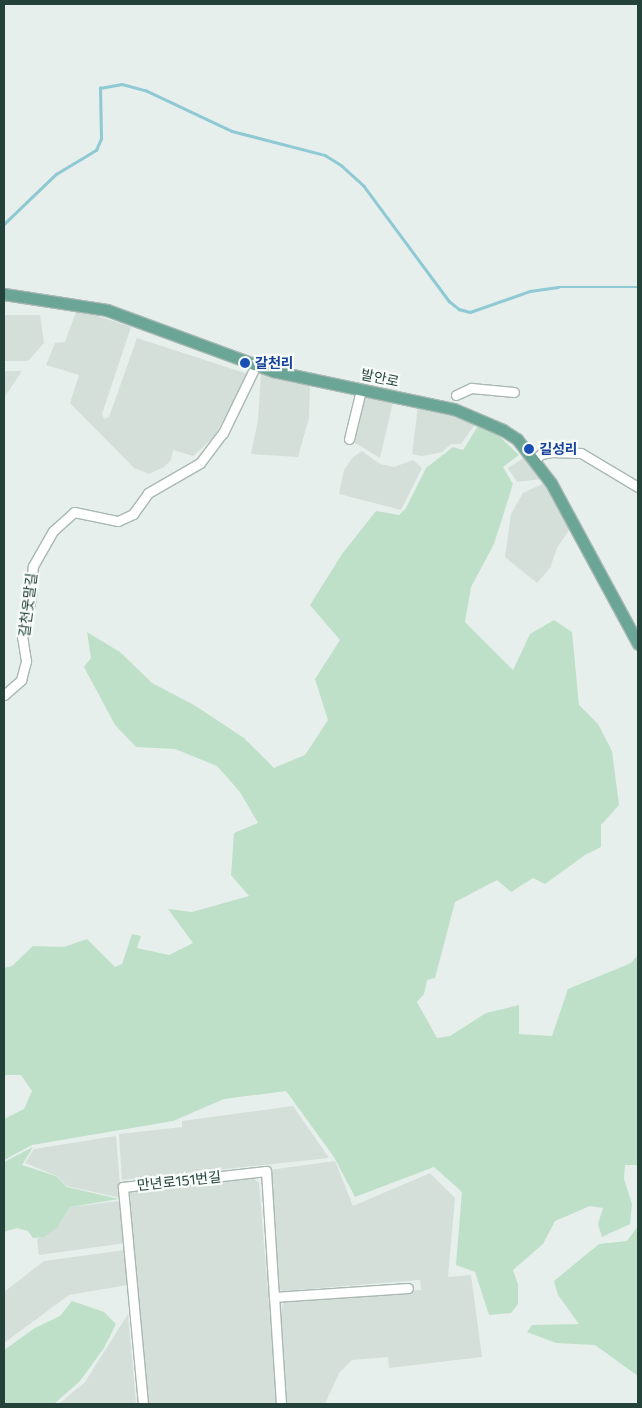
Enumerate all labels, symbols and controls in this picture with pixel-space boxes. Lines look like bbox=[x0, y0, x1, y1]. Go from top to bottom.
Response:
place label: 갈천리 bbox=[255, 355, 294, 371]
marker: 갈천리 bbox=[239, 357, 251, 369]
street label: 발안로 bbox=[359, 366, 401, 390]
place label: 길성리 bbox=[539, 441, 578, 457]
marker: 길성리 bbox=[523, 443, 535, 455]
street label: 갈천웃말길 bbox=[16, 572, 40, 638]
street label: 만년로151번길 bbox=[136, 1168, 222, 1194]

